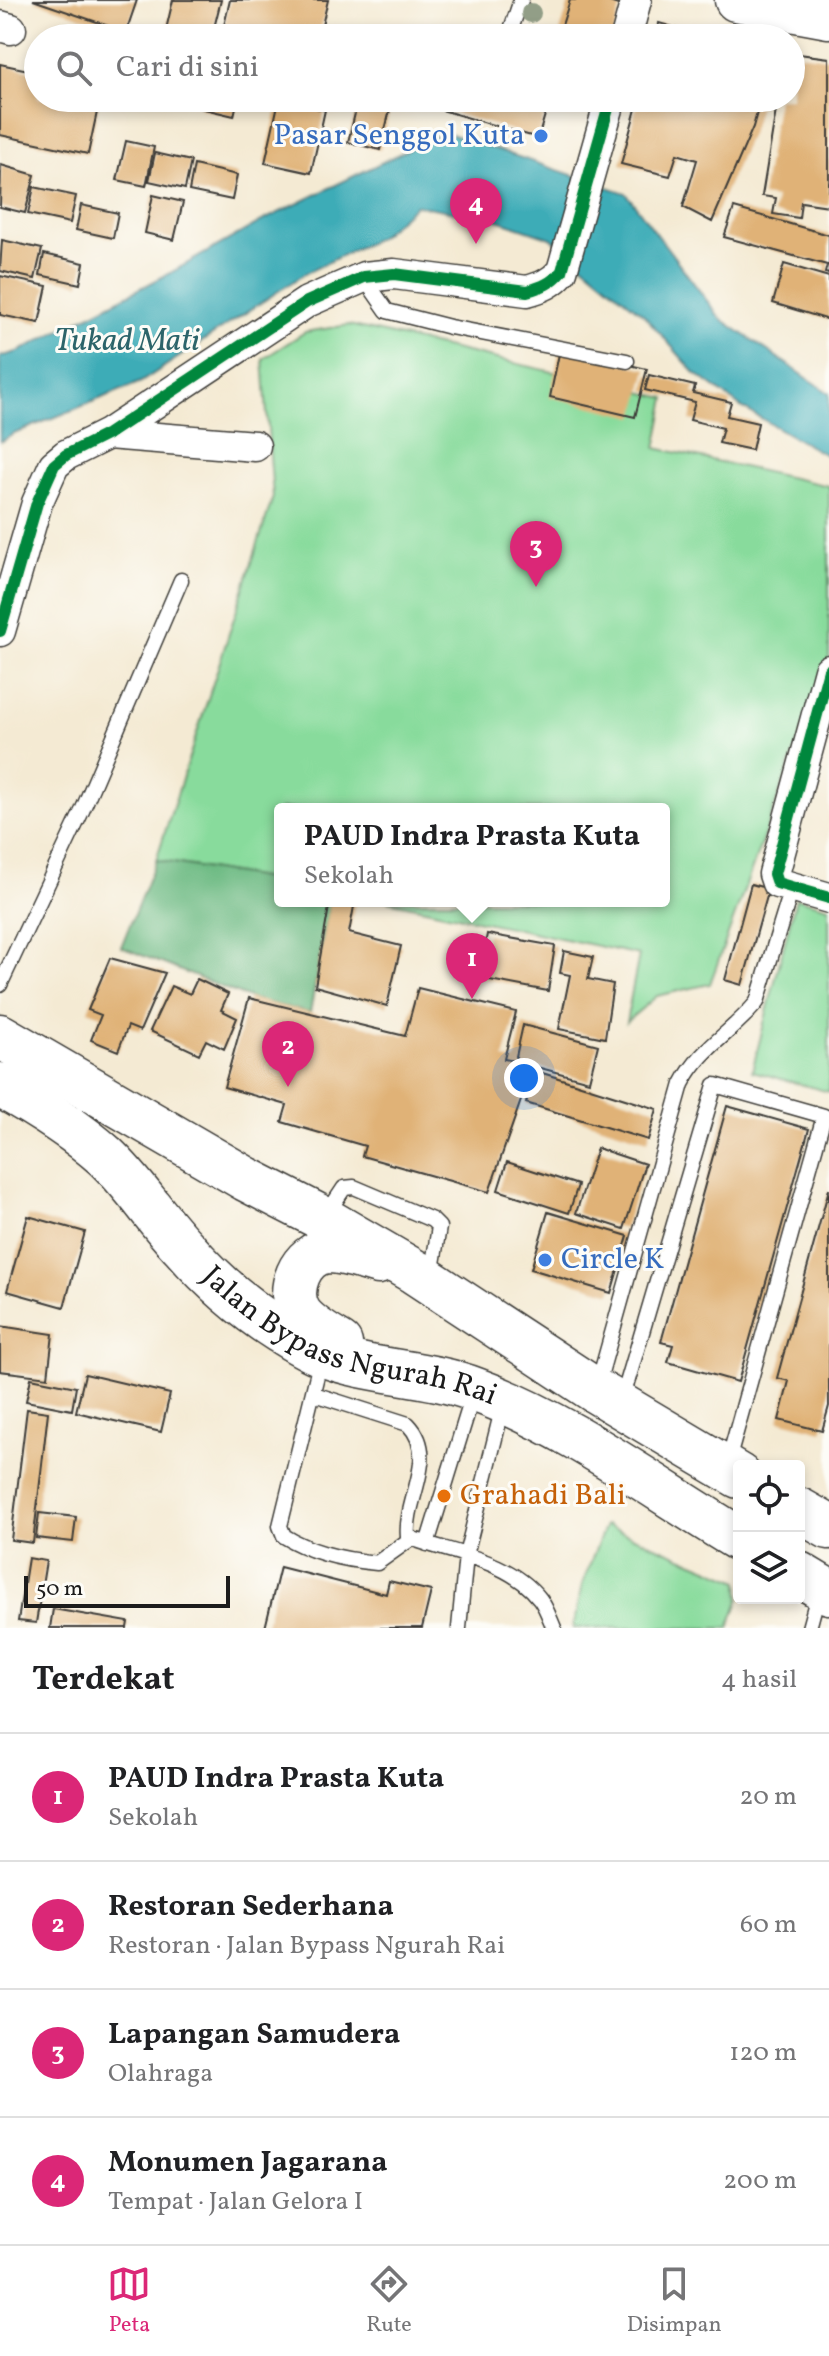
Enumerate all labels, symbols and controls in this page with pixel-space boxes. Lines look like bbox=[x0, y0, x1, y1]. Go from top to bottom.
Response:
search box bbox=[24, 24, 805, 112]
icon: search bbox=[52, 46, 96, 90]
text: Cari di sini bbox=[116, 47, 259, 89]
place label: Pasar Senggol Kuta bbox=[274, 115, 525, 157]
marker: Pasar Senggol Kuta bbox=[532, 127, 550, 145]
pin: 4 bbox=[450, 178, 502, 244]
water label: Tukad Mati bbox=[55, 320, 201, 364]
pin: 3 bbox=[510, 521, 562, 587]
popup bbox=[274, 803, 670, 907]
text: PAUD Indra Prasta Kuta bbox=[304, 816, 640, 858]
text: Sekolah bbox=[304, 858, 394, 894]
pin: 1 bbox=[446, 933, 498, 999]
pin: 2 bbox=[262, 1021, 314, 1087]
your location bbox=[504, 1058, 544, 1098]
place label: Circle K bbox=[561, 1239, 664, 1281]
marker: Circle K bbox=[536, 1251, 554, 1269]
street label: Jalan Bypass Ngurah Rai bbox=[192, 1257, 503, 1417]
map controls bbox=[733, 1460, 805, 1604]
button: locate bbox=[733, 1460, 805, 1532]
place label: Grahadi Bali bbox=[460, 1475, 626, 1517]
marker: Grahadi Bali bbox=[435, 1487, 453, 1505]
button: layers bbox=[733, 1532, 805, 1604]
scale bar bbox=[24, 1572, 230, 1608]
text: 50 m bbox=[36, 1574, 83, 1605]
text: Terdekat bbox=[32, 1657, 175, 1704]
text: 4 hasil bbox=[721, 1662, 797, 1698]
text: PAUD Indra Prasta Kuta bbox=[108, 1758, 444, 1800]
text: 1 bbox=[53, 1779, 63, 1815]
text: 20 m bbox=[739, 1779, 797, 1815]
text: Sekolah bbox=[108, 1800, 198, 1836]
text: Restoran Sederhana bbox=[108, 1886, 394, 1928]
text: 2 bbox=[51, 1907, 65, 1943]
text: 60 m bbox=[740, 1907, 797, 1943]
text: Restoran · Jalan Bypass Ngurah Rai bbox=[108, 1928, 505, 1964]
text: Lapangan Samudera bbox=[108, 2014, 400, 2056]
text: 3 bbox=[51, 2035, 65, 2071]
text: 120 m bbox=[729, 2035, 797, 2071]
text: Olahraga bbox=[108, 2056, 213, 2092]
text: Monumen Jagarana bbox=[108, 2142, 388, 2184]
text: 4 bbox=[50, 2163, 66, 2199]
text: 200 m bbox=[723, 2163, 797, 2199]
text: Tempat · Jalan Gelora I bbox=[108, 2184, 363, 2220]
tab: Peta bbox=[107, 2262, 151, 2341]
tab: Rute bbox=[366, 2262, 412, 2341]
tab: Disimpan bbox=[627, 2262, 722, 2341]

